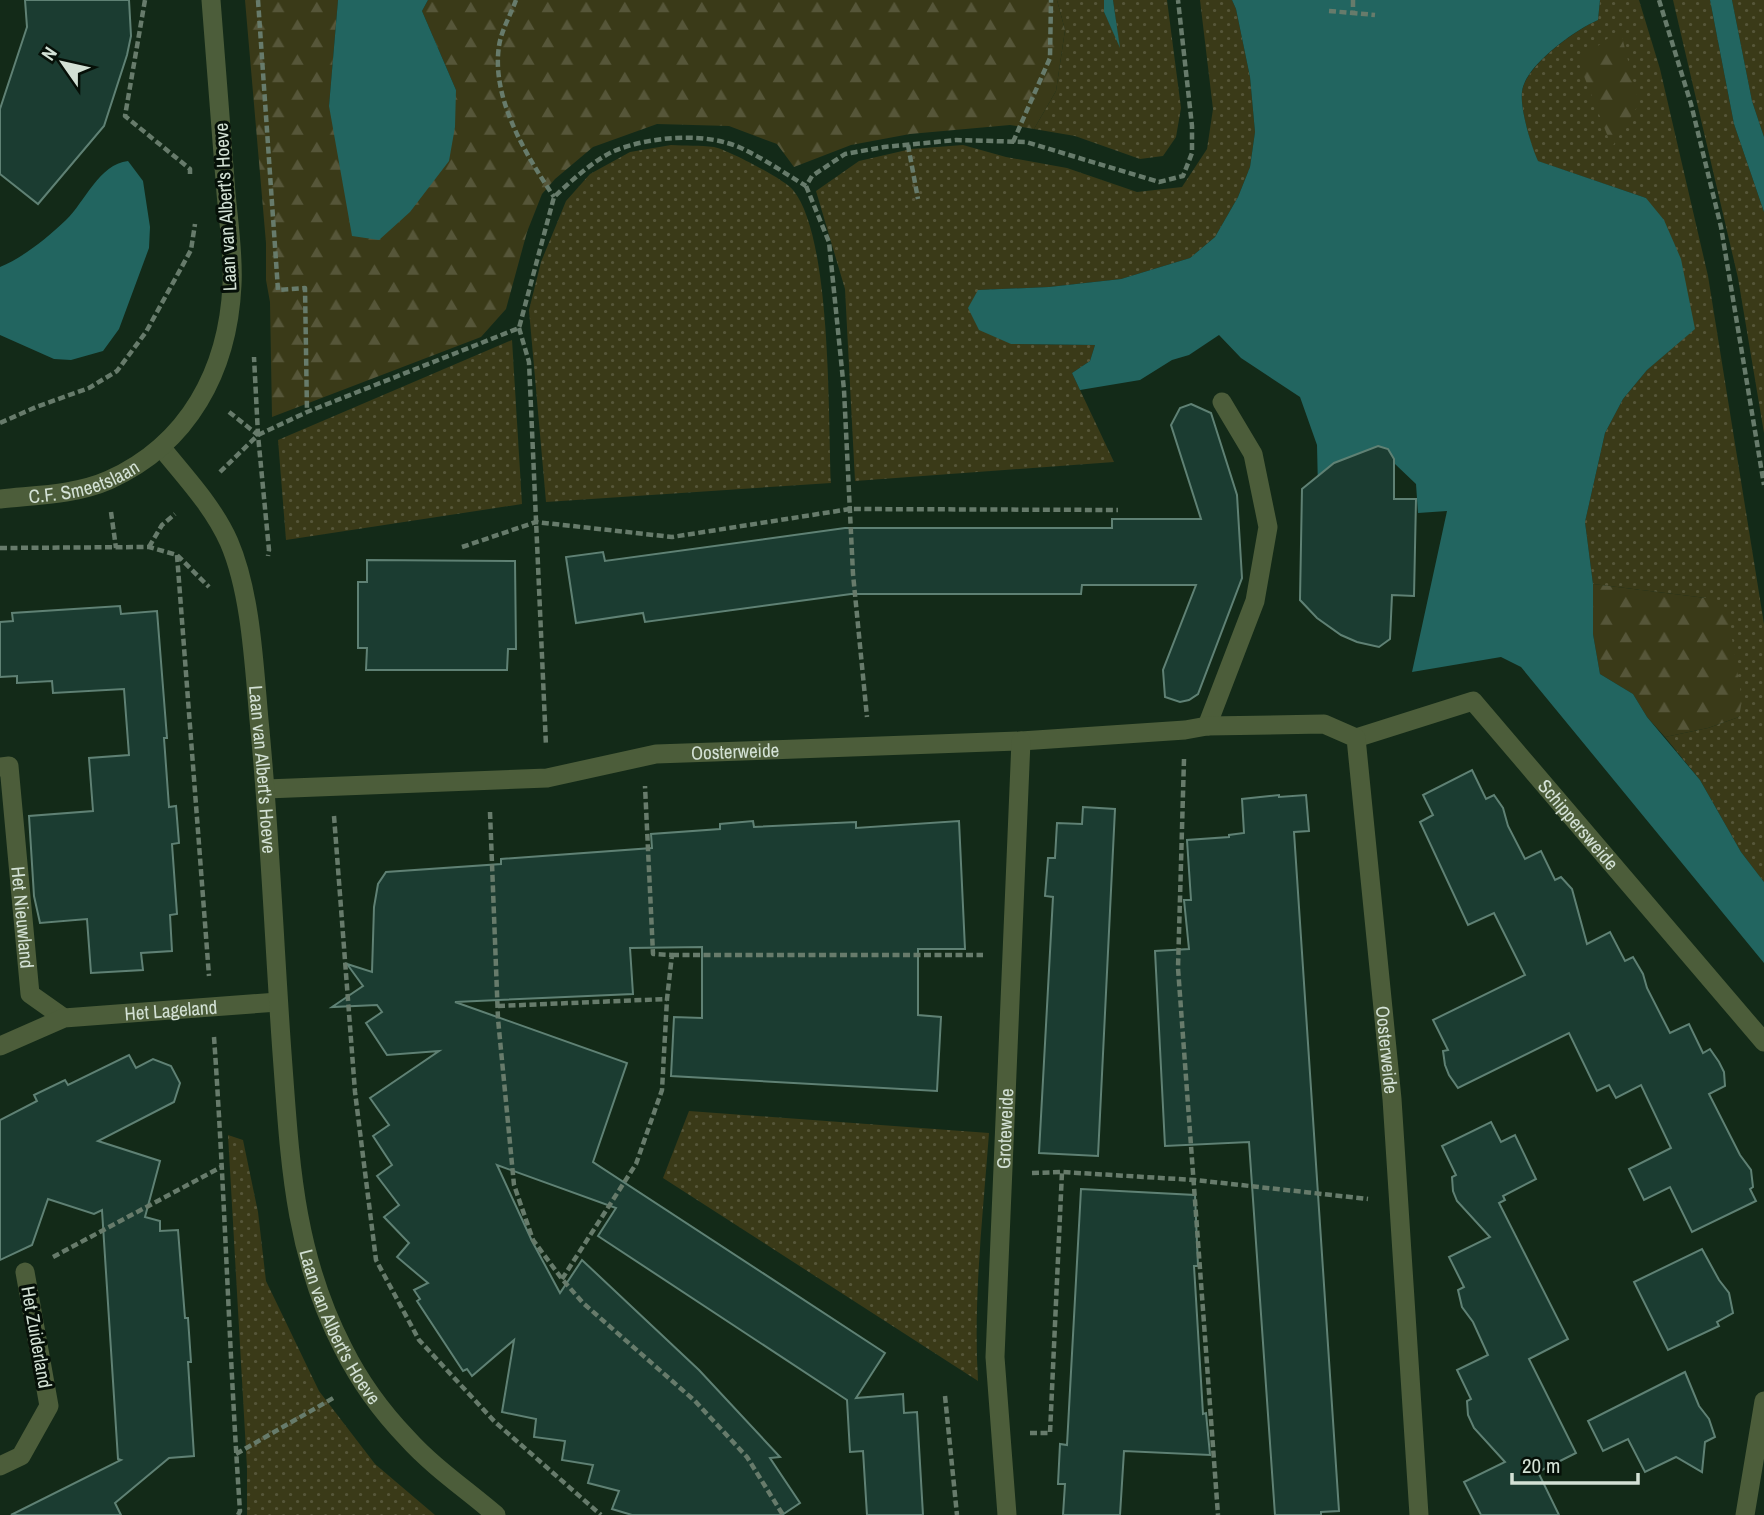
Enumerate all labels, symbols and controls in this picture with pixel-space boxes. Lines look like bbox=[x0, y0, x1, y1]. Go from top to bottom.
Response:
north arrow bbox=[28, 28, 98, 98]
text: N bbox=[35, 42, 63, 65]
street label: Laan van Albert's Hoeve bbox=[208, 122, 242, 292]
street label: C.F. Smeetslaan bbox=[27, 454, 144, 509]
street label: Laan van Albert's Hoeve bbox=[243, 684, 283, 854]
street label: Oosterweide bbox=[690, 737, 780, 766]
street label: Schippersweide bbox=[1532, 773, 1625, 875]
street label: Het Nieuwland bbox=[5, 865, 41, 969]
street label: Het Lageland bbox=[124, 994, 218, 1026]
street label: Oosterweide bbox=[1370, 1004, 1404, 1095]
street label: Groteweide bbox=[990, 1088, 1019, 1169]
street label: Laan van Albert's Hoeve bbox=[294, 1246, 387, 1409]
street label: Het Zuiderland bbox=[15, 1284, 59, 1390]
scale bar bbox=[1512, 1442, 1638, 1486]
text: 20 m bbox=[1522, 1451, 1560, 1480]

